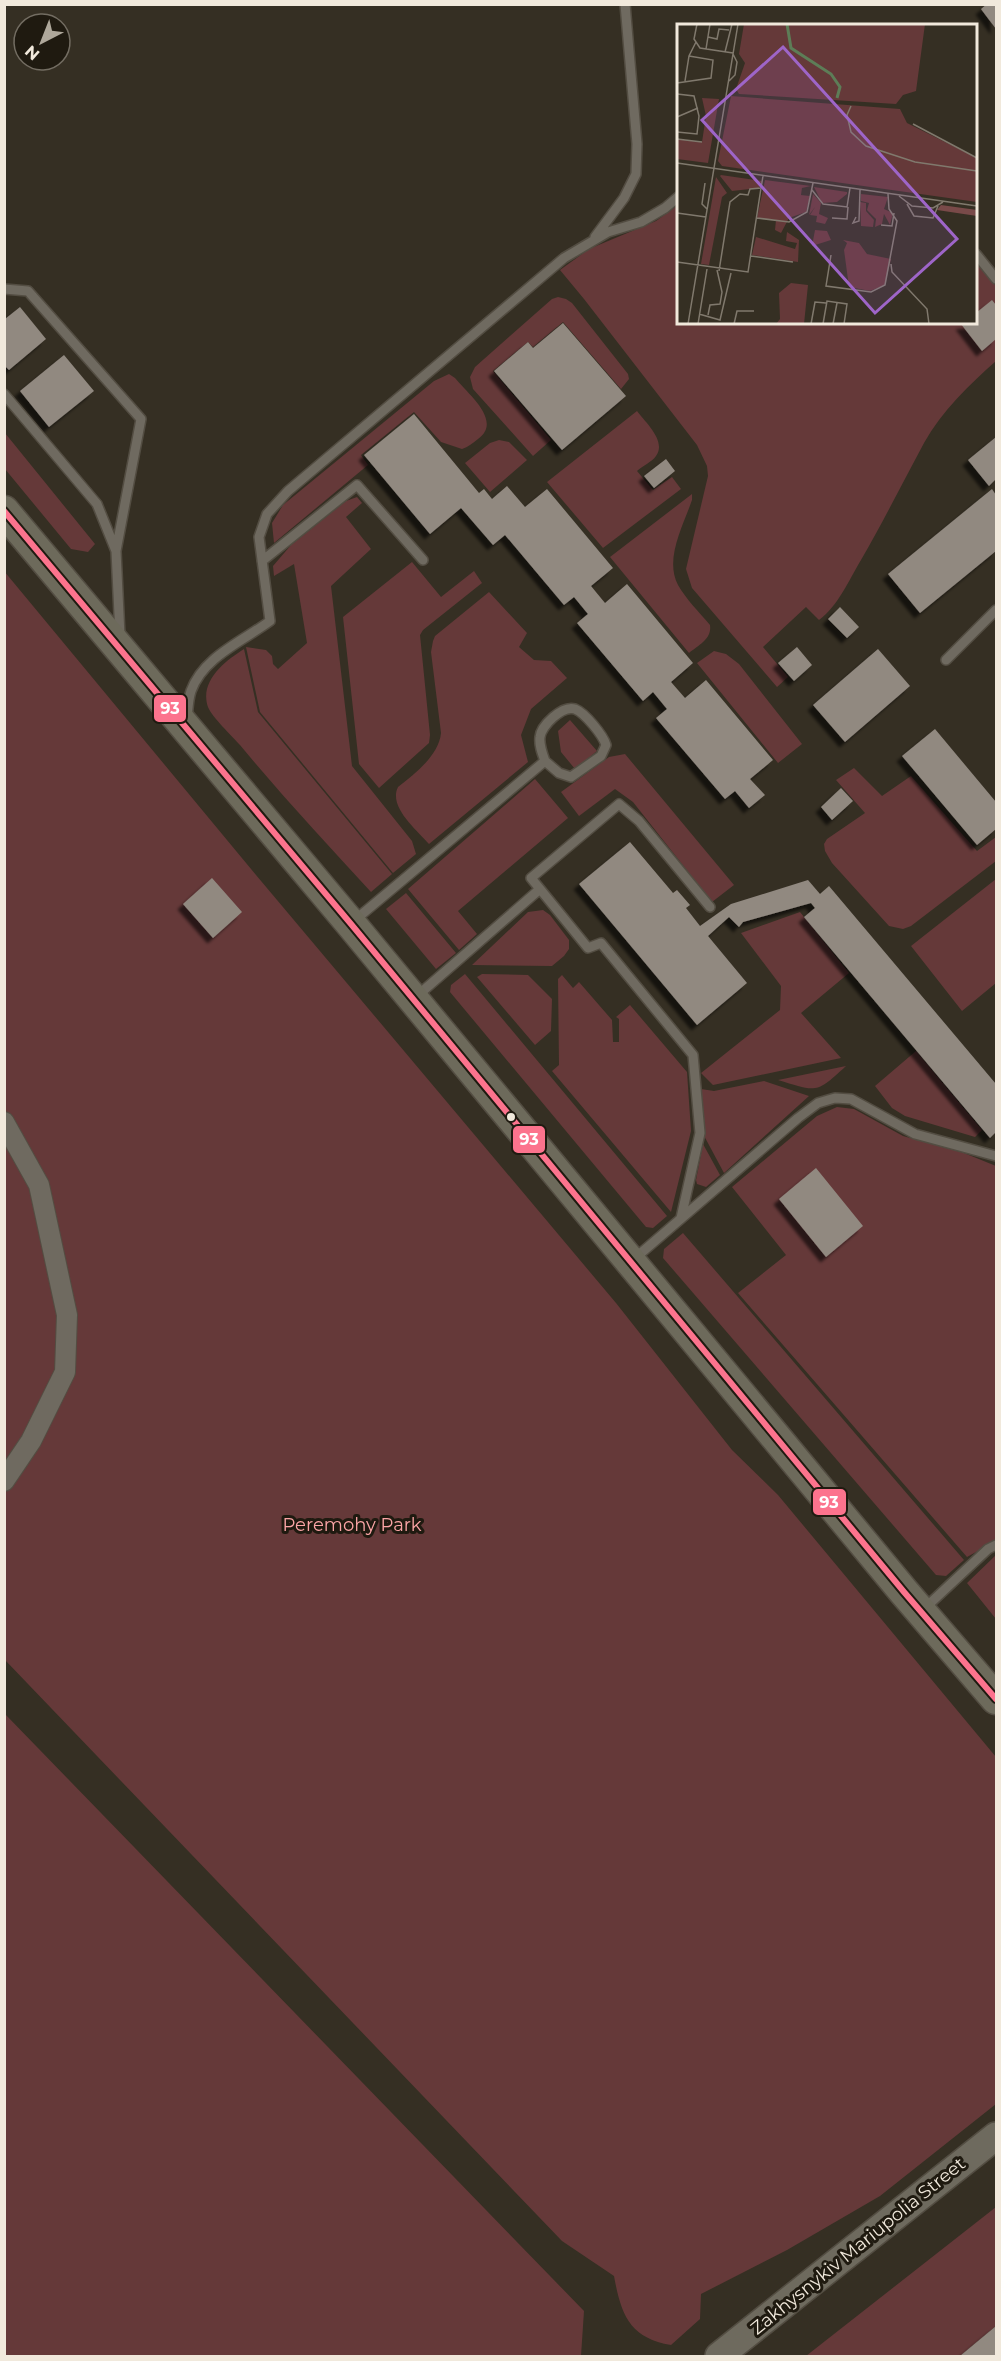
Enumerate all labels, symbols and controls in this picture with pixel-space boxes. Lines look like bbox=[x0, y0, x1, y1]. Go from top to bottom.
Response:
north arrow bbox=[12, 12, 72, 72]
inset map bbox=[677, 24, 977, 324]
text: N bbox=[21, 41, 43, 64]
line badge: 93 bbox=[153, 694, 187, 723]
text: 93 bbox=[160, 699, 180, 718]
unlabelled marker bbox=[505, 1111, 517, 1123]
line badge: 93 bbox=[512, 1125, 546, 1154]
text: 93 bbox=[519, 1130, 539, 1149]
line badge: 93 bbox=[812, 1488, 847, 1516]
text: 93 bbox=[819, 1493, 839, 1512]
park label: Peremohy Park bbox=[282, 1514, 422, 1536]
street label: Zakhysnykiv Mariupolia Street bbox=[746, 2153, 970, 2339]

